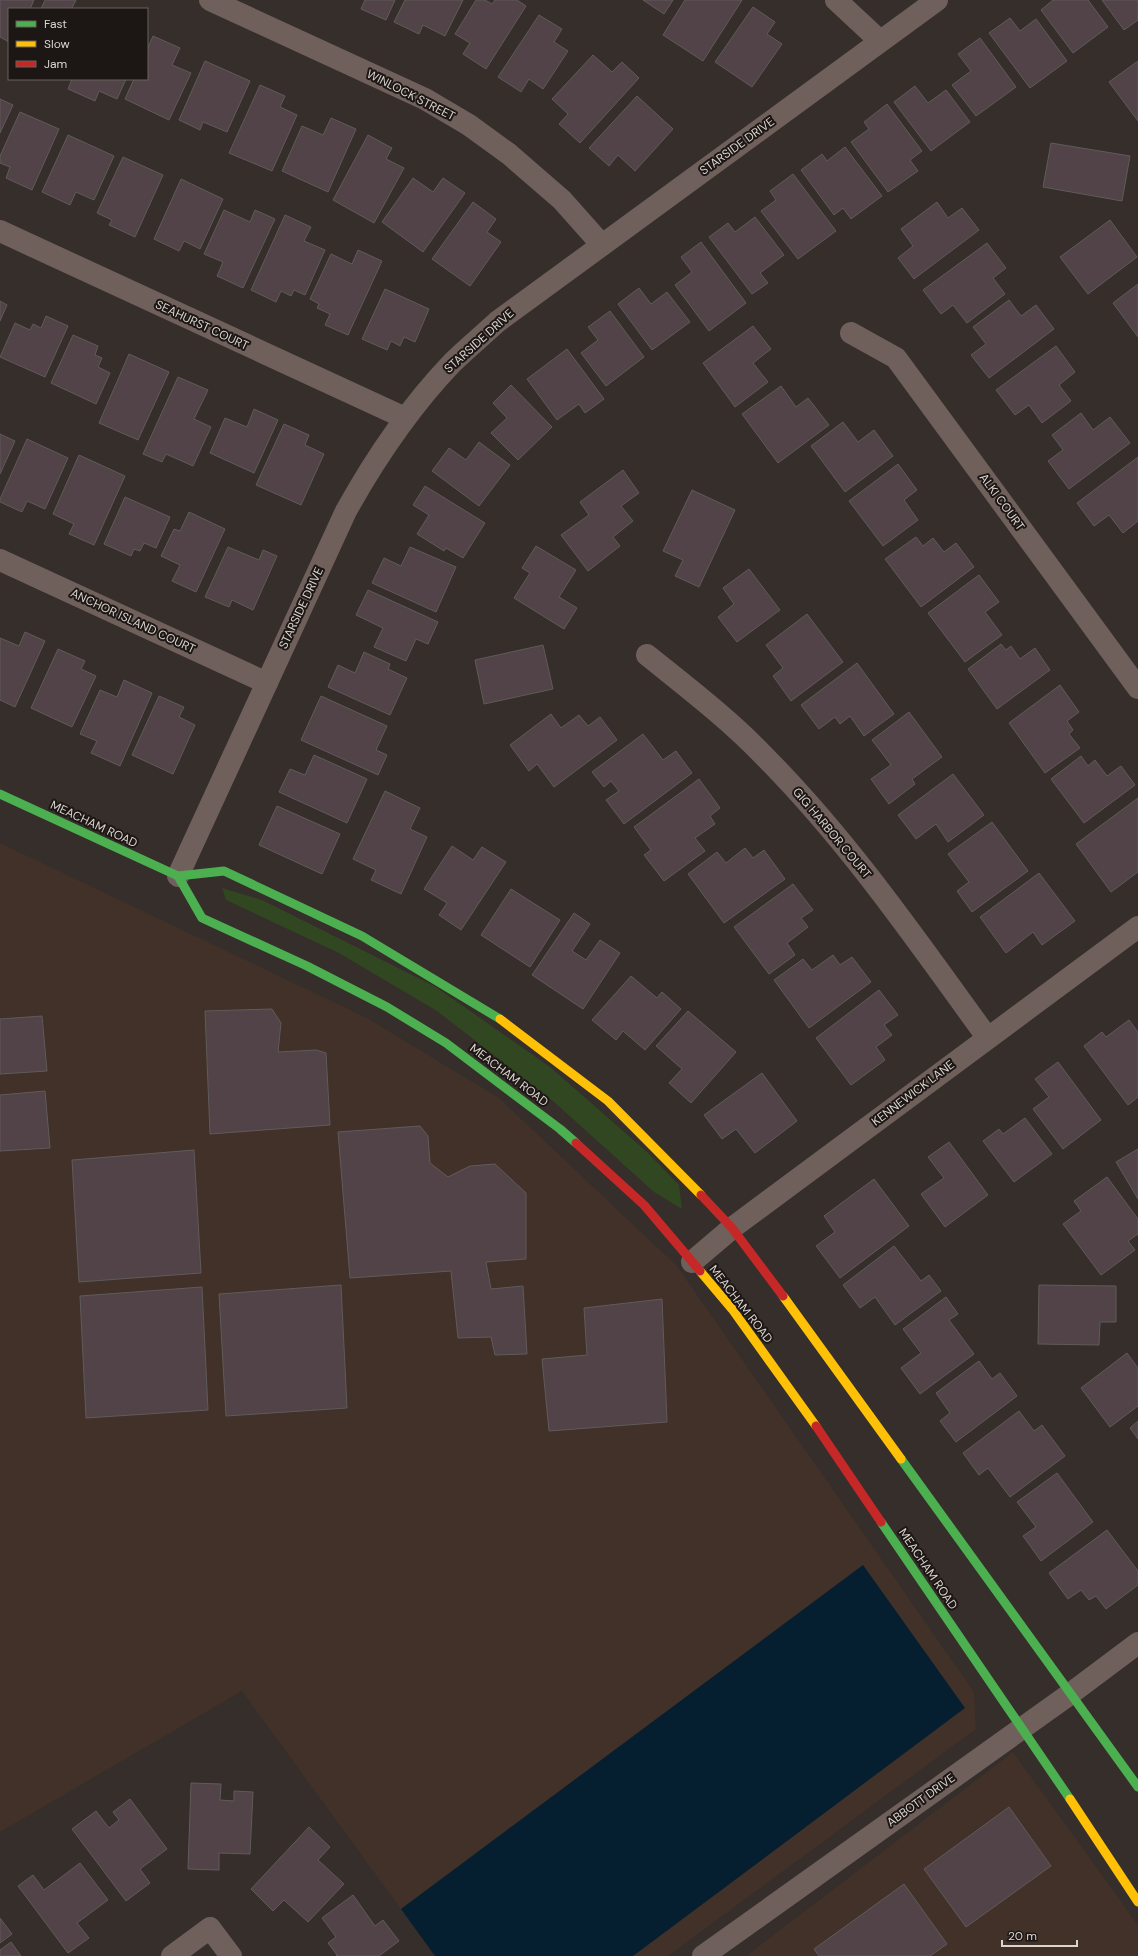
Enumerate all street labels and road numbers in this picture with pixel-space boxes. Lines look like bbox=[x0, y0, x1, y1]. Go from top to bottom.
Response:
street label: WINLOCK STREET bbox=[364, 66, 458, 124]
street label: STARSIDE DRIVE bbox=[696, 113, 778, 179]
street label: SEAHURST COURT bbox=[153, 296, 251, 354]
street label: STARSIDE DRIVE bbox=[441, 305, 517, 377]
street label: ALKI COURT bbox=[976, 470, 1028, 534]
street label: STARSIDE DRIVE bbox=[275, 564, 327, 652]
street label: ANCHOR ISLAND COURT bbox=[68, 585, 198, 657]
street label: GIG HARBOR COURT bbox=[789, 784, 875, 882]
street label: MEACHAM ROAD bbox=[48, 797, 140, 851]
street label: MEACHAM ROAD bbox=[466, 1040, 552, 1110]
street label: KENNEWICK LANE bbox=[868, 1056, 958, 1129]
street label: MEACHAM ROAD bbox=[706, 1262, 776, 1346]
street label: MEACHAM ROAD bbox=[895, 1525, 961, 1613]
street label: ABBOTT DRIVE bbox=[884, 1770, 959, 1830]

